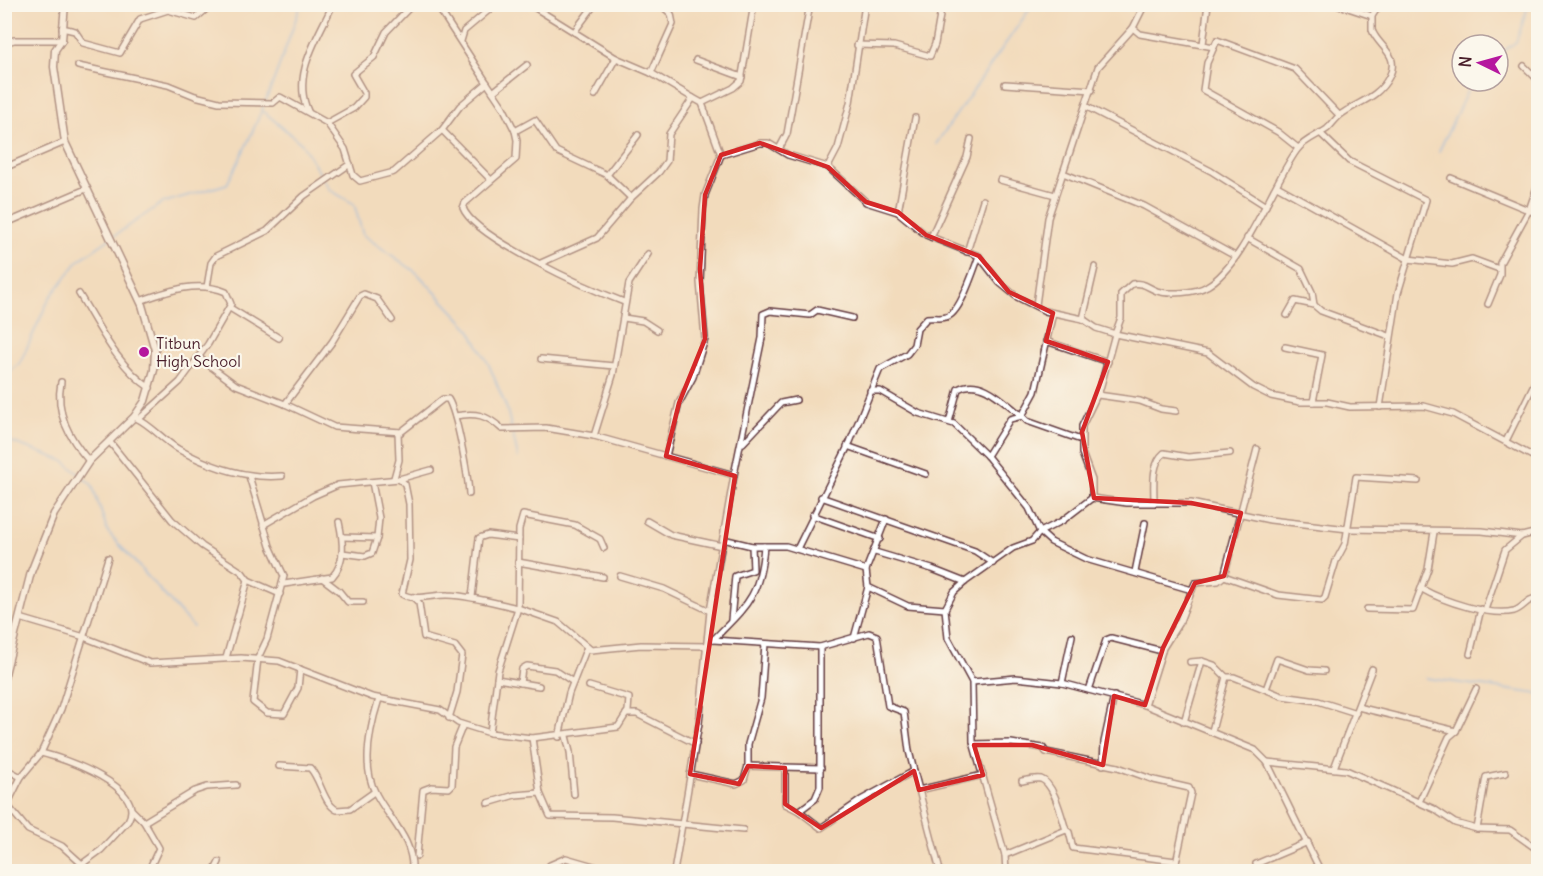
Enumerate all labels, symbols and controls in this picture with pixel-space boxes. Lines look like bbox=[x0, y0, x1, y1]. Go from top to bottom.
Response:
north arrow bbox=[1450, 33, 1510, 93]
text: N bbox=[1455, 55, 1476, 68]
place label: Titbun High School bbox=[156, 333, 241, 371]
marker: Titbun High School bbox=[137, 345, 151, 359]

